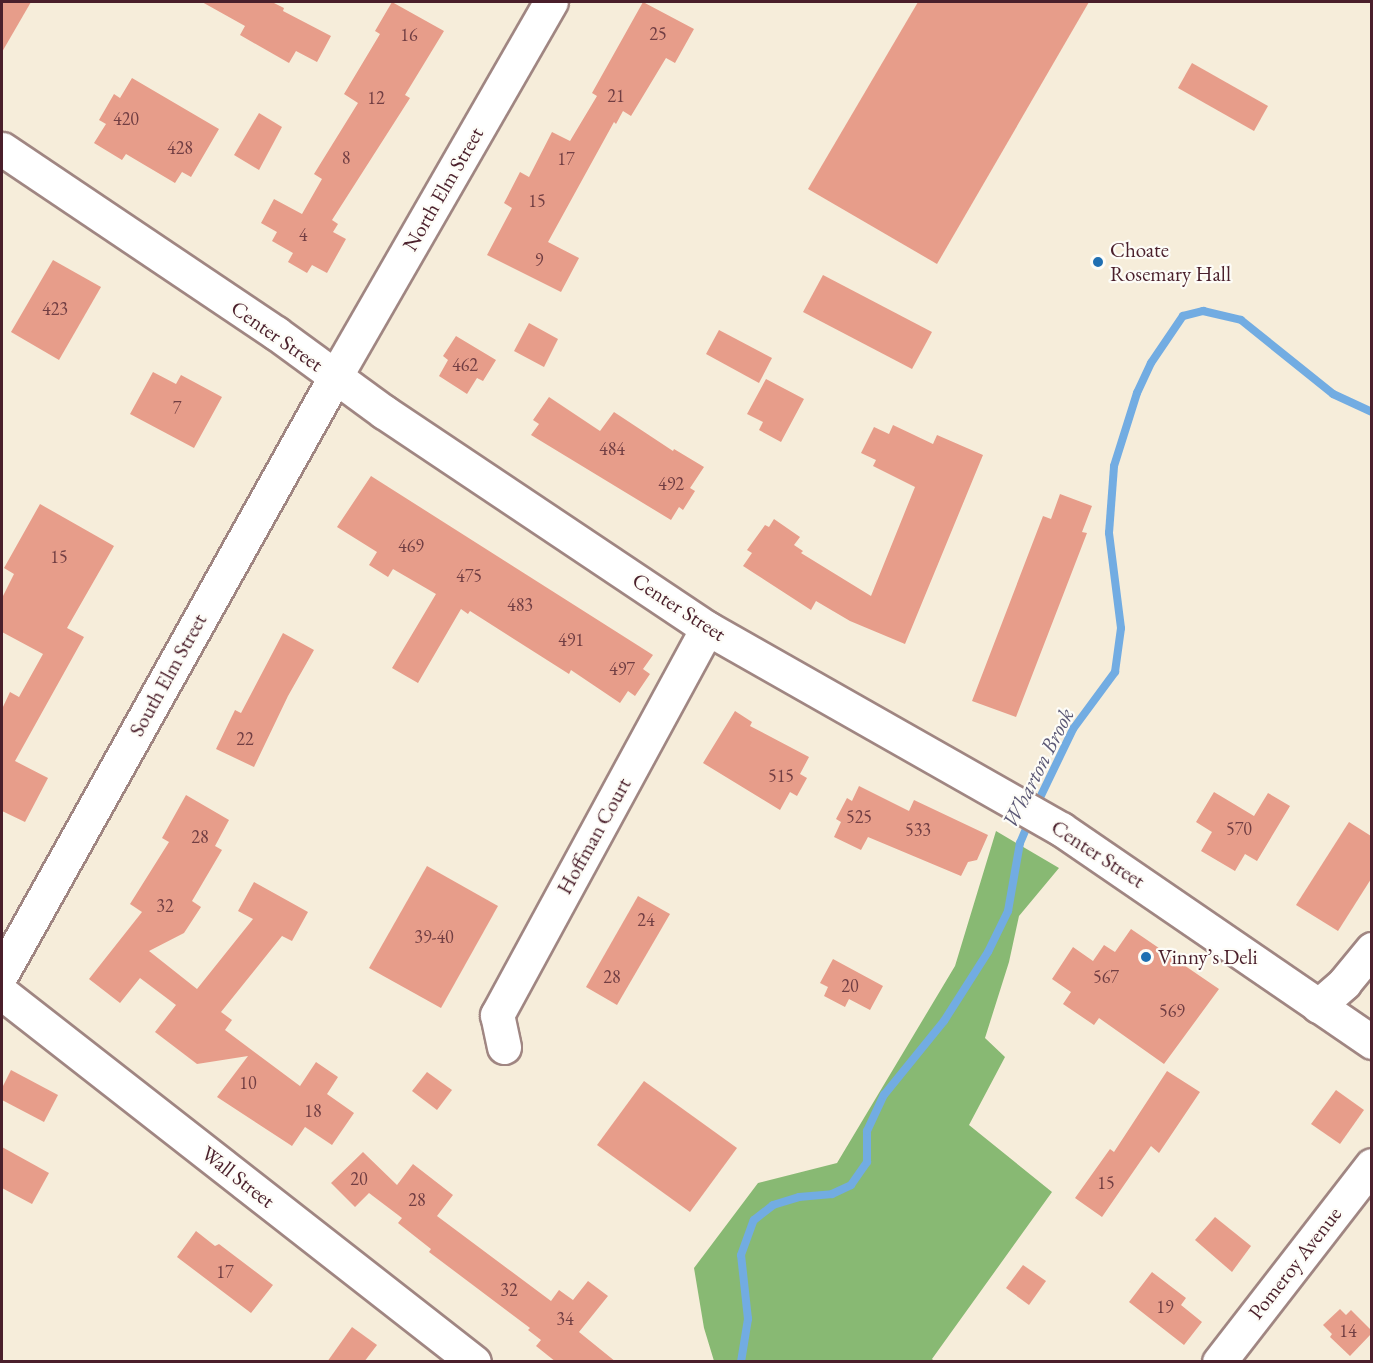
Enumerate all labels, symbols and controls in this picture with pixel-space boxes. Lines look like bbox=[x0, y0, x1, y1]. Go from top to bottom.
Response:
house number: 25 bbox=[649, 23, 667, 45]
house number: 16 bbox=[400, 24, 418, 46]
house number: 21 bbox=[607, 85, 625, 107]
house number: 12 bbox=[367, 87, 385, 109]
house number: 420 bbox=[113, 108, 139, 130]
street label: North Elm Street bbox=[397, 122, 489, 256]
house number: 428 bbox=[167, 137, 193, 159]
house number: 8 bbox=[342, 147, 350, 169]
house number: 17 bbox=[557, 148, 575, 170]
house number: 15 bbox=[528, 190, 546, 212]
house number: 4 bbox=[299, 224, 307, 246]
place label: Choate Rosemary Hall bbox=[1110, 237, 1231, 287]
house number: 9 bbox=[535, 249, 543, 271]
marker: Choate Rosemary Hall bbox=[1091, 255, 1105, 269]
street label: Center Street bbox=[226, 295, 328, 377]
house number: 423 bbox=[42, 298, 68, 320]
house number: 462 bbox=[452, 354, 478, 376]
house number: 7 bbox=[173, 397, 181, 419]
house number: 484 bbox=[599, 438, 625, 460]
house number: 492 bbox=[658, 473, 684, 495]
house number: 469 bbox=[398, 535, 424, 557]
house number: 15 bbox=[50, 546, 68, 568]
house number: 475 bbox=[456, 565, 482, 587]
street label: Center Street bbox=[628, 567, 730, 647]
house number: 483 bbox=[507, 594, 533, 616]
street label: South Elm Street bbox=[124, 609, 212, 741]
house number: 491 bbox=[558, 629, 584, 651]
house number: 497 bbox=[609, 658, 635, 680]
water label: Wharton Brook bbox=[997, 704, 1079, 832]
house number: 22 bbox=[236, 728, 254, 750]
house number: 515 bbox=[768, 765, 794, 787]
street label: Hoffman Court bbox=[552, 773, 636, 899]
house number: 525 bbox=[846, 806, 872, 828]
street label: Center Street bbox=[1047, 814, 1149, 894]
house number: 570 bbox=[1226, 818, 1252, 840]
house number: 533 bbox=[905, 819, 931, 841]
house number: 28 bbox=[191, 826, 209, 848]
house number: 32 bbox=[156, 895, 174, 917]
house number: 24 bbox=[637, 909, 655, 931]
house number: 39-40 bbox=[414, 926, 454, 948]
place label: Vinny’s Deli bbox=[1158, 944, 1258, 970]
marker: Vinny’s Deli bbox=[1139, 950, 1153, 964]
house number: 28 bbox=[603, 966, 621, 988]
house number: 567 bbox=[1093, 966, 1119, 988]
house number: 20 bbox=[841, 975, 859, 997]
house number: 569 bbox=[1159, 1000, 1185, 1022]
house number: 10 bbox=[239, 1072, 257, 1094]
house number: 18 bbox=[304, 1100, 322, 1122]
street label: Wall Street bbox=[196, 1141, 280, 1213]
house number: 20 bbox=[350, 1168, 368, 1190]
house number: 15 bbox=[1097, 1172, 1115, 1194]
house number: 28 bbox=[408, 1189, 426, 1211]
street label: Pomeroy Avenue bbox=[1243, 1202, 1347, 1324]
house number: 17 bbox=[216, 1261, 234, 1283]
house number: 32 bbox=[500, 1279, 518, 1301]
house number: 19 bbox=[1156, 1296, 1174, 1318]
house number: 34 bbox=[556, 1308, 574, 1330]
house number: 14 bbox=[1339, 1320, 1357, 1342]

